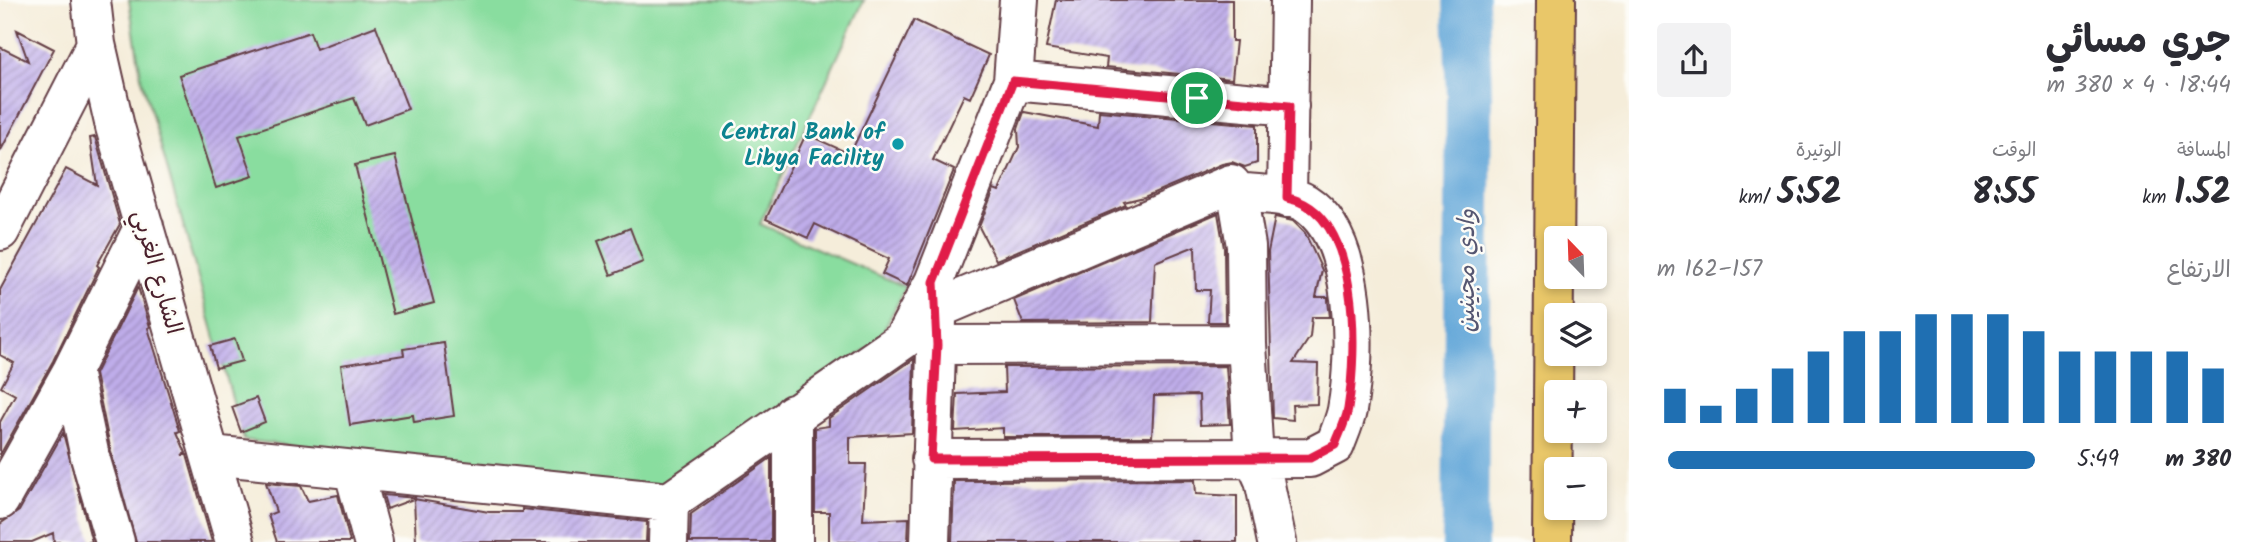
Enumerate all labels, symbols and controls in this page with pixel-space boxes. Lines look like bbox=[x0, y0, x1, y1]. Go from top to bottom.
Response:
text: جري مسائي bbox=[2046, 12, 2231, 72]
button: share bbox=[1657, 23, 1731, 97]
pin bbox=[1167, 68, 1227, 128]
text: 18:44 · 4 × 380 m bbox=[2047, 68, 2231, 104]
icon: arrive bbox=[1178, 79, 1216, 117]
place label: Central Bank of Libya Facility bbox=[721, 115, 886, 177]
marker: Central Bank of Libya Facility bbox=[890, 136, 906, 152]
text: الوتيرة bbox=[1796, 136, 1842, 166]
text: الوقت bbox=[1992, 136, 2036, 166]
text: المسافة bbox=[2177, 136, 2231, 166]
text: 5:52 bbox=[1777, 166, 1842, 222]
text: 8:55 bbox=[1972, 166, 2036, 222]
text: 1.52 bbox=[2174, 166, 2231, 222]
text: /km bbox=[1739, 183, 1777, 213]
text: km bbox=[2142, 183, 2174, 213]
street label: الشارع الغربي bbox=[120, 206, 191, 339]
water label: وادي مجينين bbox=[1448, 209, 1487, 333]
north arrow bbox=[1544, 226, 1606, 289]
map controls bbox=[1544, 226, 1607, 520]
text: 157–162 m bbox=[1657, 252, 1762, 288]
text: الارتفاع bbox=[2167, 253, 2231, 289]
button: layers bbox=[1544, 303, 1607, 366]
button: + bbox=[1544, 380, 1607, 443]
text: 5:49 bbox=[2077, 442, 2119, 478]
text: 380 m bbox=[2165, 442, 2231, 478]
button: − bbox=[1544, 457, 1607, 520]

